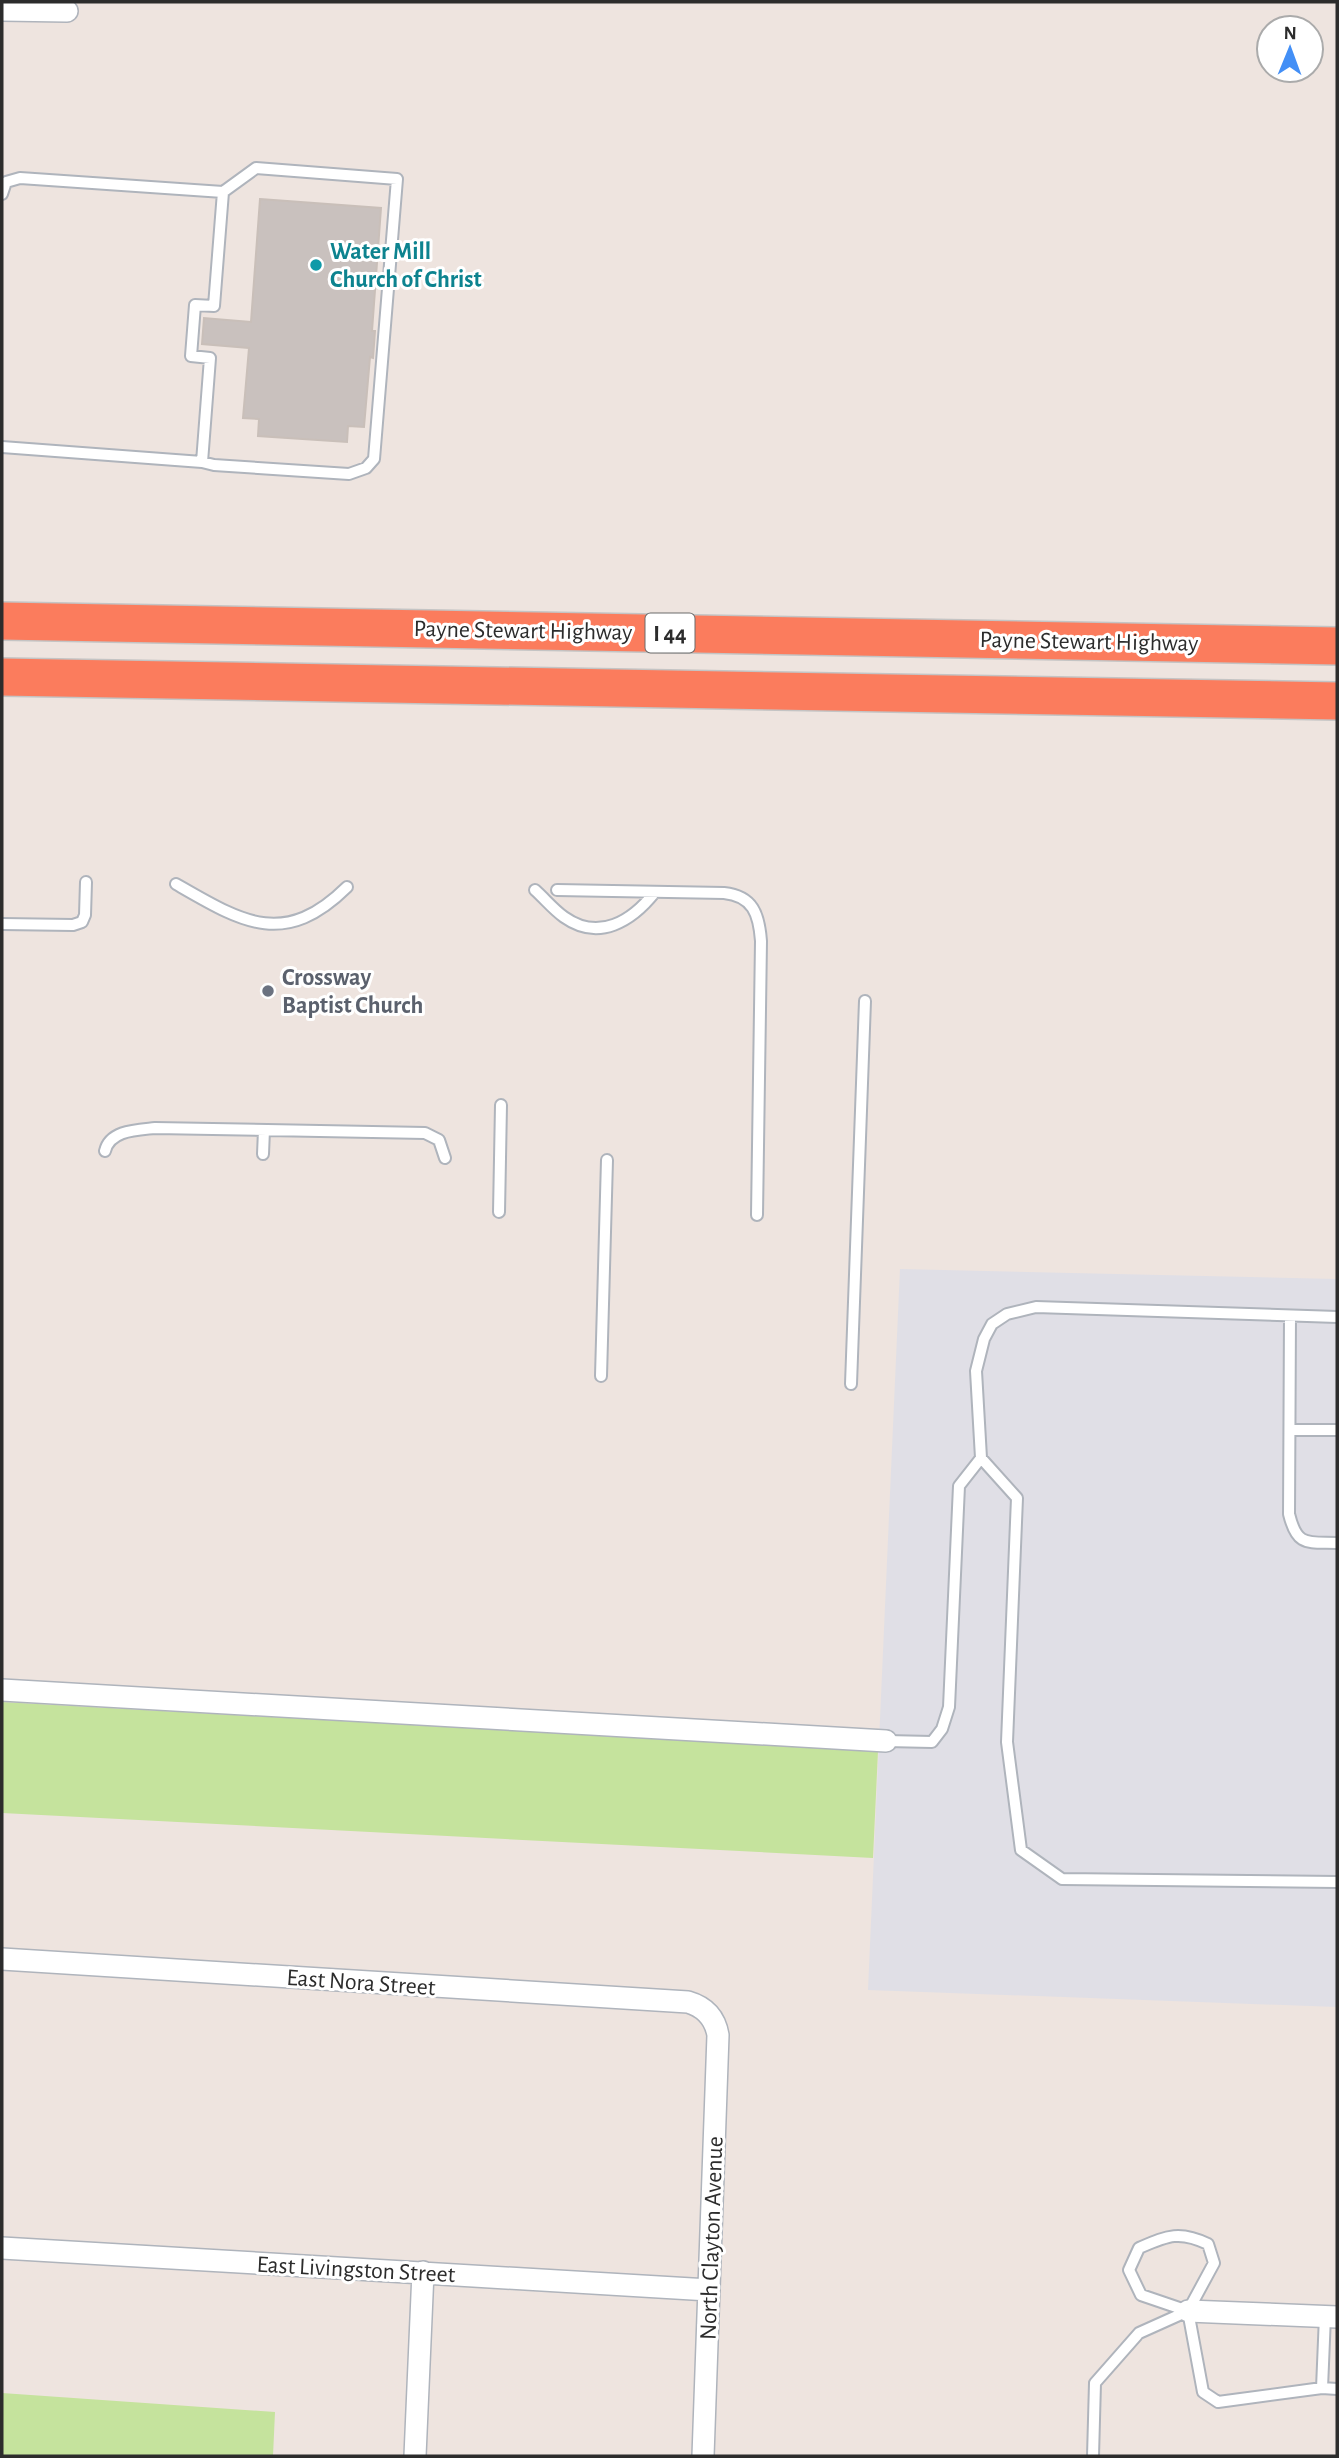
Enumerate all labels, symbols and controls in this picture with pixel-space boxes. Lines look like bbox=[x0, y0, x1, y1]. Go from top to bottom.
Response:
north arrow bbox=[1255, 14, 1325, 84]
text: N bbox=[1283, 24, 1297, 43]
place label: Water Mill Church of Christ bbox=[330, 240, 482, 292]
marker: Water Mill Church of Christ bbox=[308, 257, 324, 273]
road number: I 44 bbox=[646, 614, 694, 652]
street label: Payne Stewart Highway bbox=[413, 617, 633, 645]
street label: Payne Stewart Highway bbox=[979, 628, 1199, 656]
place label: Crossway Baptist Church bbox=[282, 966, 423, 1018]
marker: Crossway Baptist Church bbox=[260, 983, 276, 999]
street label: East Nora Street bbox=[286, 1966, 437, 2000]
street label: North Clayton Avenue bbox=[696, 2136, 728, 2340]
street label: East Livingston Street bbox=[256, 2253, 456, 2287]

